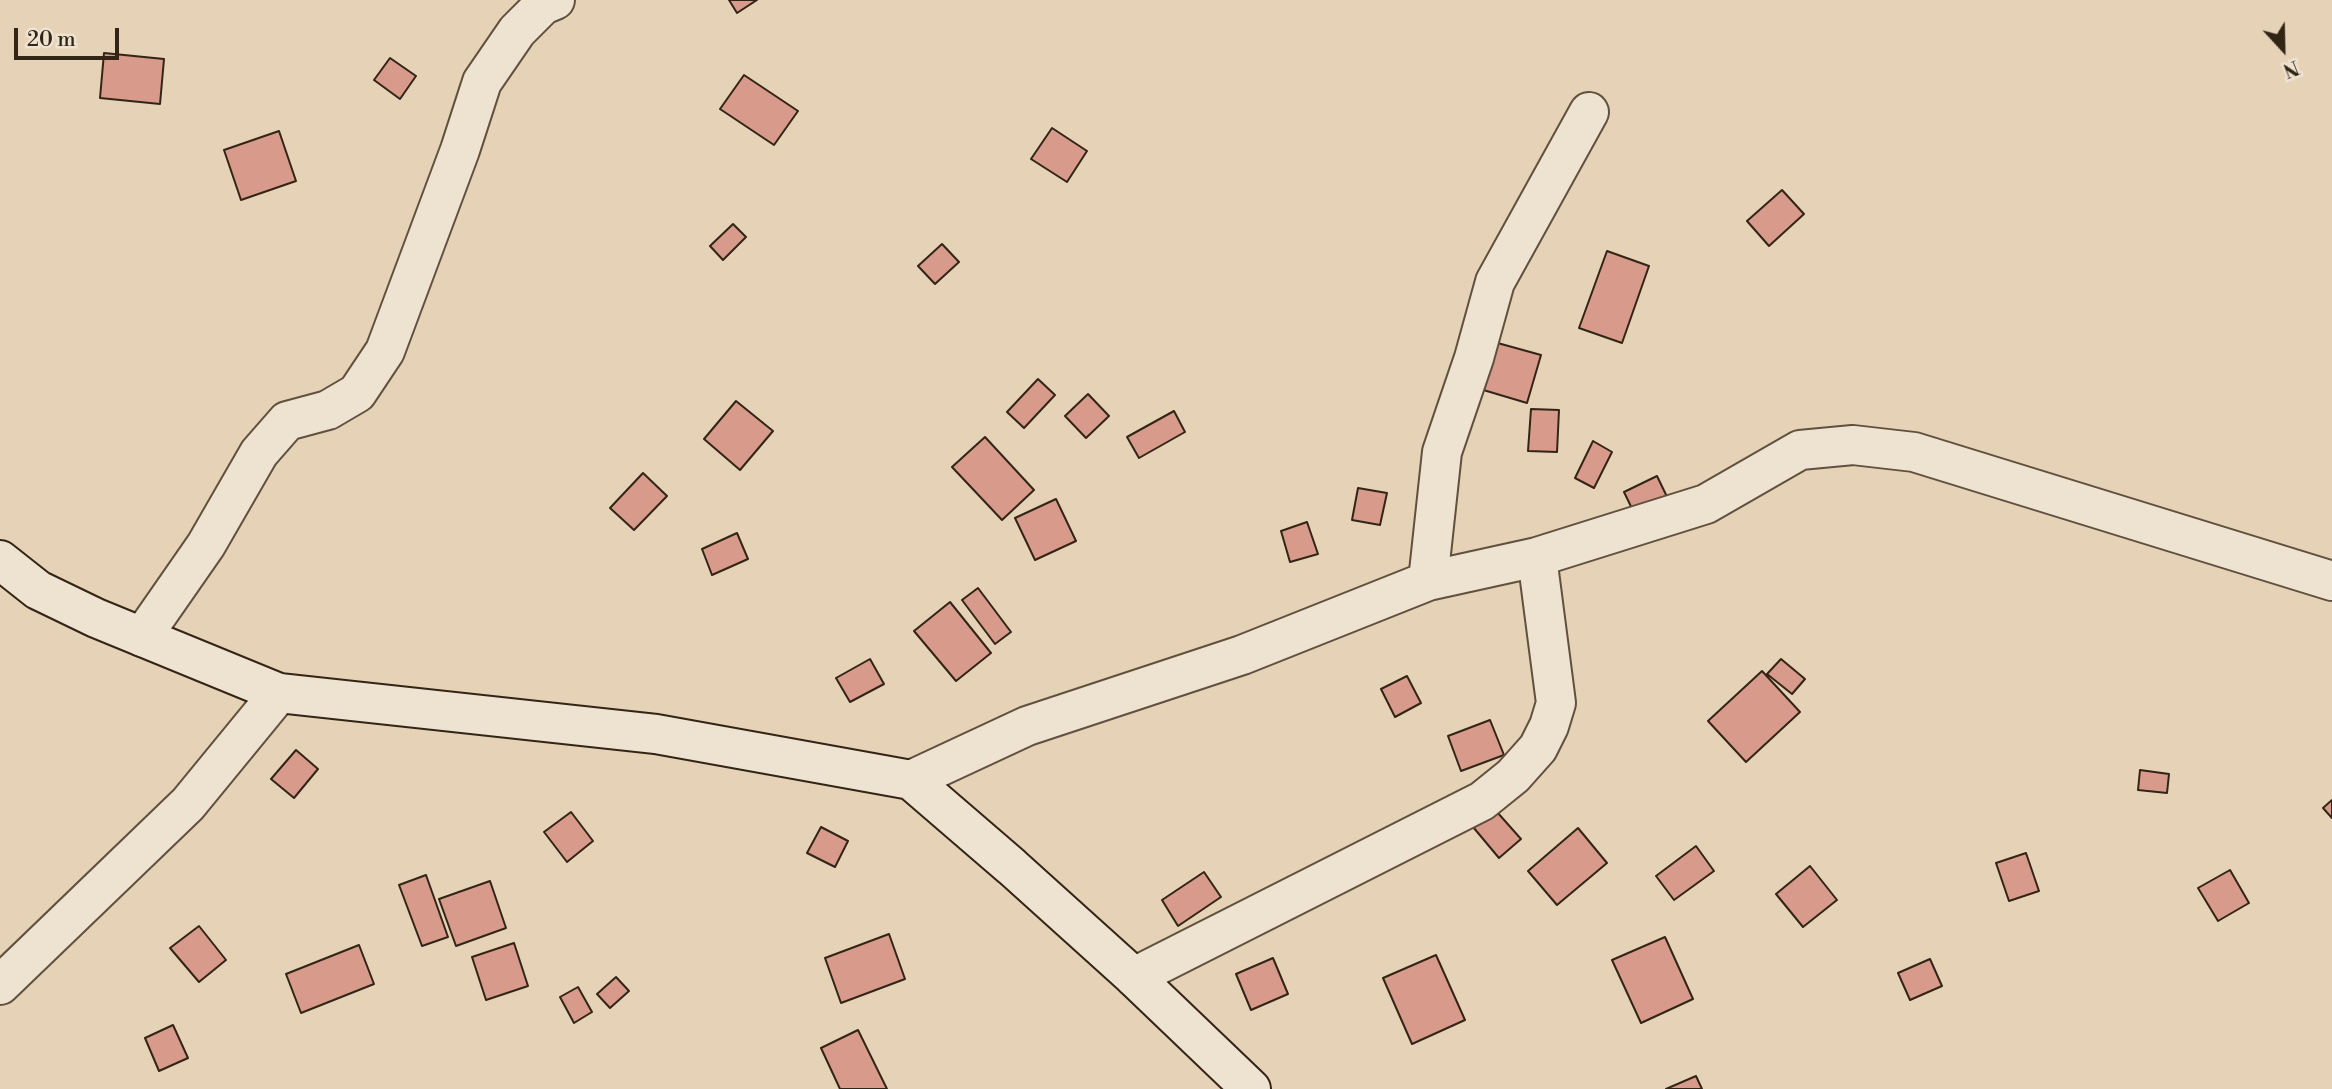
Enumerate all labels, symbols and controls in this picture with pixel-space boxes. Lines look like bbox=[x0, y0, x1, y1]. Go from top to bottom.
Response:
scale bar bbox=[18, 14, 122, 58]
north arrow bbox=[2248, 14, 2318, 84]
text: 20 m bbox=[27, 27, 76, 53]
text: N bbox=[2279, 55, 2302, 82]

